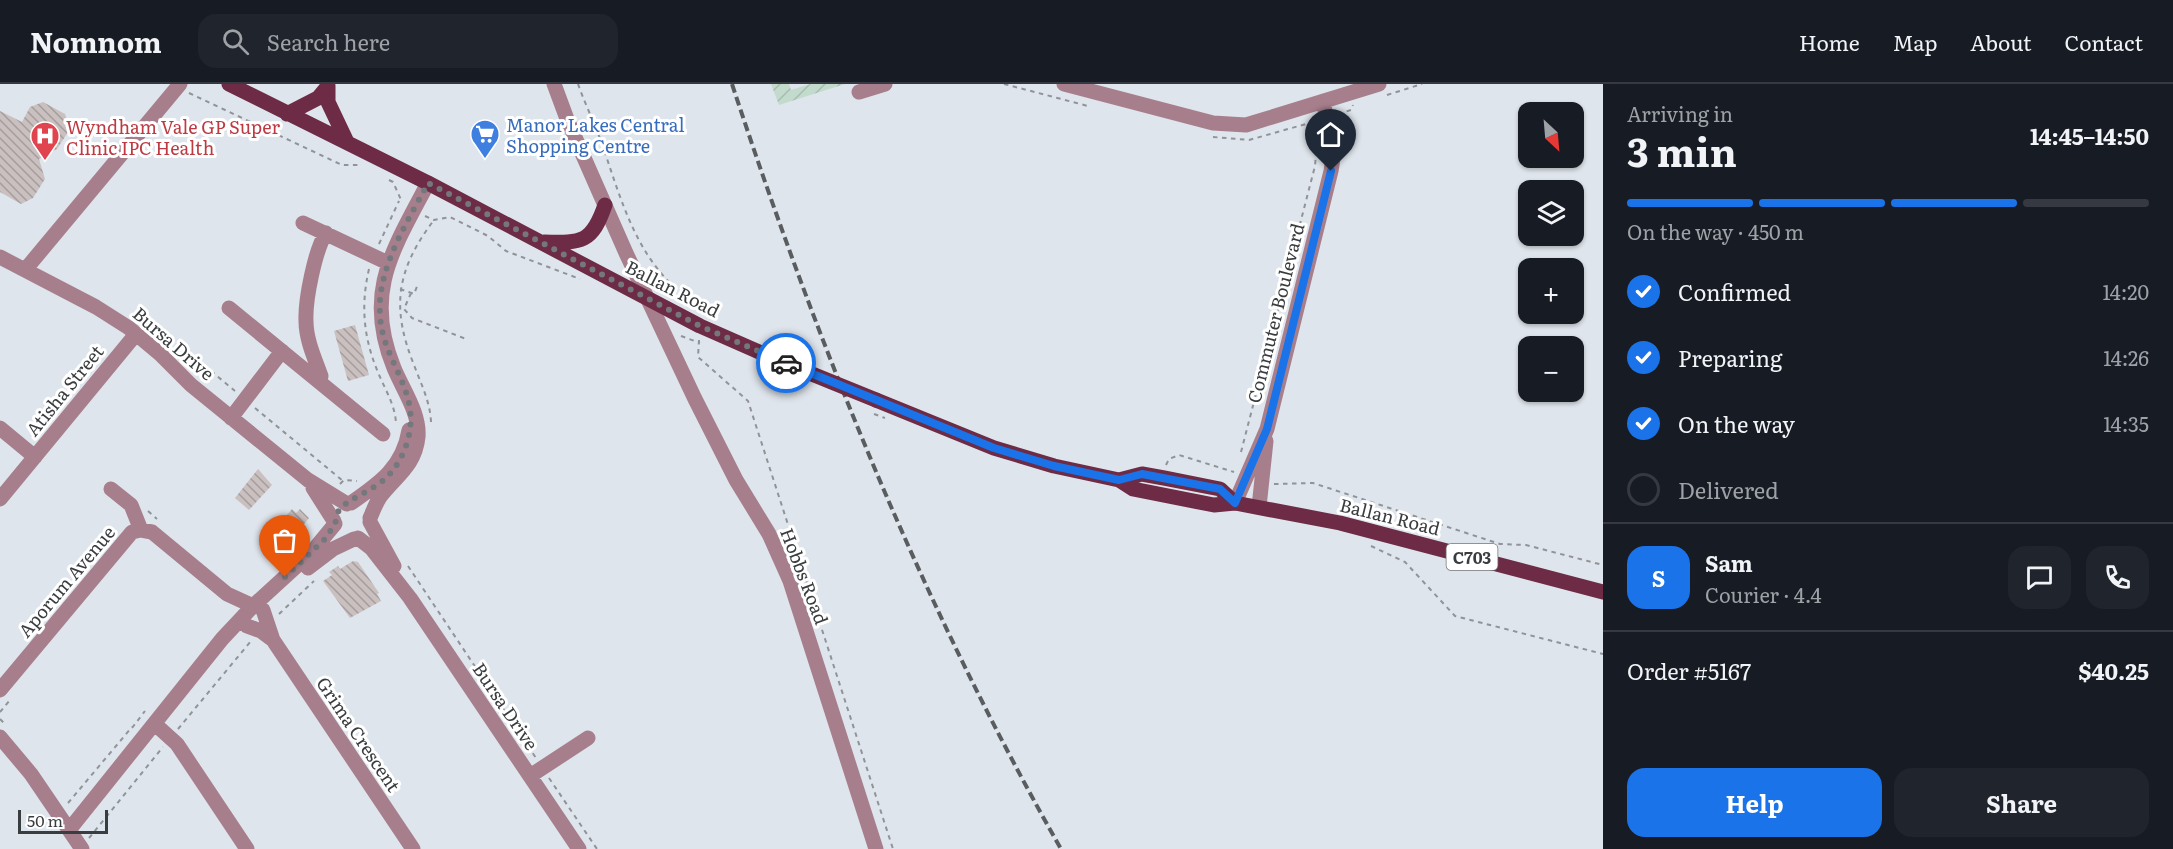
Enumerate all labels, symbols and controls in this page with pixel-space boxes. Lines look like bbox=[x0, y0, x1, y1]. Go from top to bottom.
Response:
search box bbox=[198, 14, 618, 68]
text: Nomnom bbox=[30, 20, 162, 62]
icon: search bbox=[219, 25, 252, 58]
text: Search here bbox=[267, 25, 390, 58]
text: Home bbox=[1799, 26, 1860, 57]
text: Map bbox=[1893, 26, 1937, 57]
text: About bbox=[1970, 26, 2032, 57]
text: Contact bbox=[2065, 26, 2143, 57]
text: Arriving in bbox=[1627, 98, 1733, 128]
north arrow bbox=[1518, 102, 1584, 168]
map controls bbox=[1518, 102, 1584, 402]
pin bbox=[1305, 109, 1356, 171]
place label: Manor Lakes Central Shopping Centre bbox=[506, 111, 685, 159]
place label: Wyndham Vale GP Super Clinic IPC Health bbox=[66, 113, 280, 161]
supermarket icon: Manor Lakes Central Shopping Centre bbox=[469, 118, 501, 160]
icon: home bbox=[1314, 118, 1347, 151]
text: 14:45–14:50 bbox=[2030, 119, 2149, 152]
hospital icon: Wyndham Vale GP Super Clinic IPC Health bbox=[29, 120, 61, 162]
text: 3 min bbox=[1627, 121, 1737, 179]
button: layers bbox=[1518, 180, 1584, 246]
text: On the way · 450 m bbox=[1627, 216, 1804, 246]
street label: Commuter Boulevard bbox=[1240, 220, 1310, 406]
street label: Ballan Road bbox=[621, 253, 725, 323]
button: + bbox=[1518, 258, 1584, 324]
icon: check bbox=[1627, 275, 1660, 308]
text: Confirmed bbox=[1678, 275, 1791, 308]
text: 14:20 bbox=[2102, 276, 2149, 306]
street label: Bursa Drive bbox=[127, 300, 221, 386]
courier bbox=[756, 333, 816, 393]
button: − bbox=[1518, 336, 1584, 402]
street label: Atisha Street bbox=[19, 338, 110, 441]
icon: check bbox=[1627, 341, 1660, 374]
text: Preparing bbox=[1678, 341, 1782, 374]
text: 14:26 bbox=[2103, 342, 2149, 372]
icon: car bbox=[770, 347, 803, 380]
icon: check bbox=[1627, 407, 1660, 440]
text: On the way bbox=[1678, 407, 1795, 440]
text: 14:35 bbox=[2103, 408, 2149, 438]
text: Delivered bbox=[1678, 473, 1779, 506]
street label: Ballan Road bbox=[1337, 491, 1443, 541]
pin bbox=[259, 515, 310, 577]
street label: Aporum Avenue bbox=[11, 519, 121, 643]
icon: bag bbox=[268, 524, 301, 557]
street label: Hobbs Road bbox=[774, 524, 836, 628]
road number: C703 bbox=[1446, 544, 1498, 570]
text: Sam bbox=[1705, 546, 1753, 579]
button: chat bbox=[2008, 546, 2071, 609]
button: phone bbox=[2086, 546, 2149, 609]
text: S bbox=[1652, 561, 1665, 594]
text: Courier · 4.4 bbox=[1705, 579, 1822, 609]
text: Order #5167 bbox=[1627, 654, 1751, 687]
text: $40.25 bbox=[2078, 654, 2149, 687]
street label: Bursa Drive bbox=[467, 657, 545, 755]
street label: Grima Crescent bbox=[310, 671, 408, 798]
button: Help bbox=[1627, 768, 1882, 837]
button: Share bbox=[1894, 768, 2149, 837]
scale bar bbox=[18, 807, 108, 834]
text: 50 m bbox=[27, 808, 63, 832]

